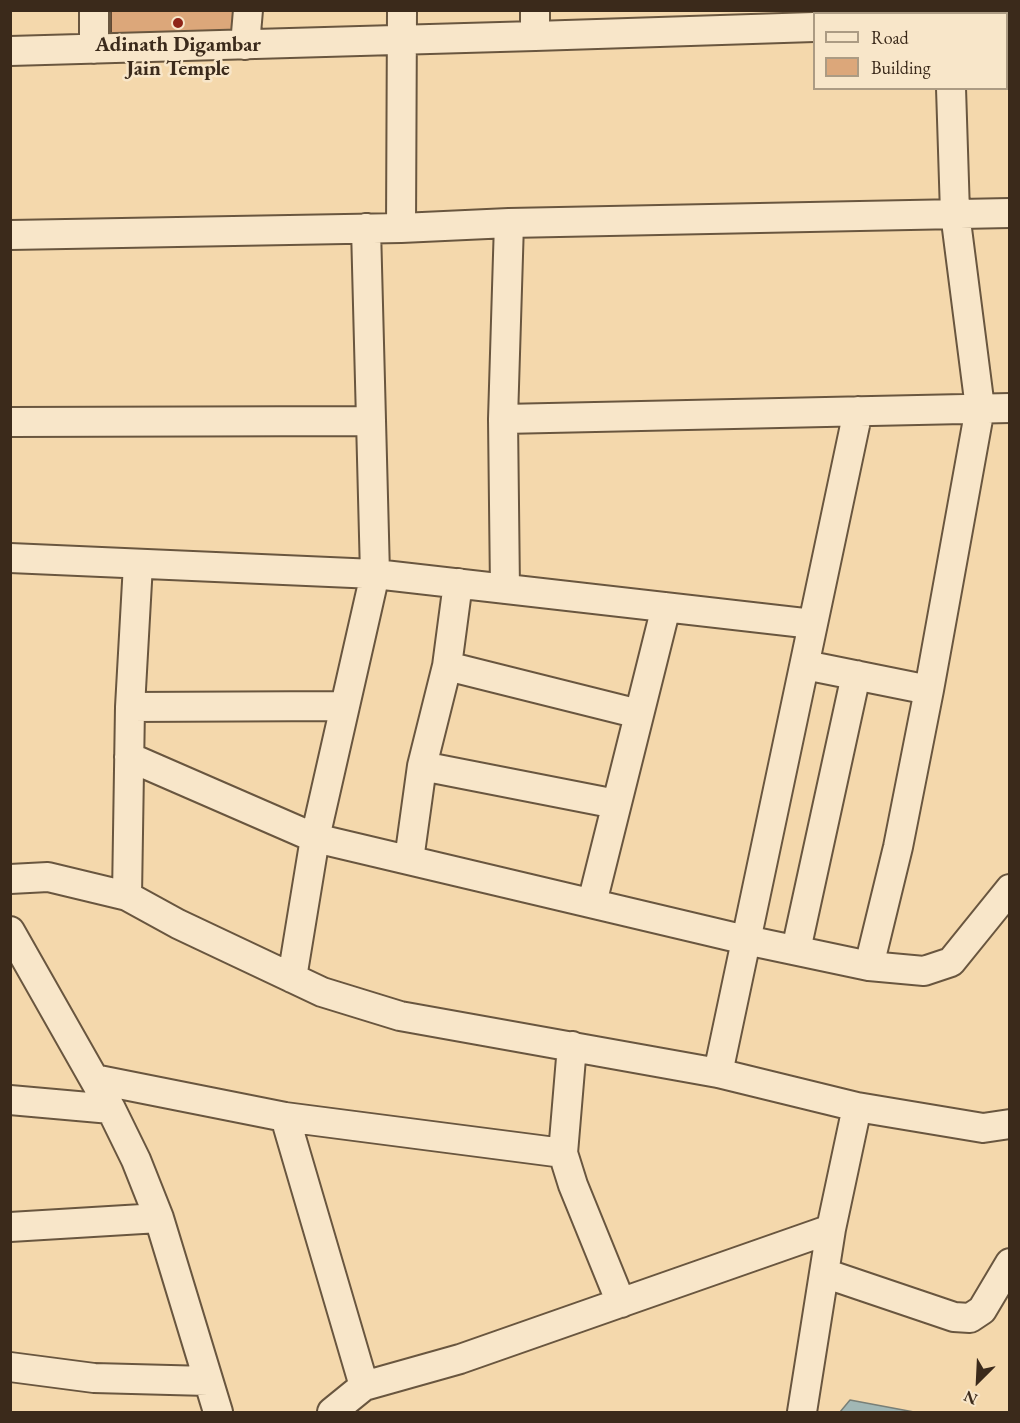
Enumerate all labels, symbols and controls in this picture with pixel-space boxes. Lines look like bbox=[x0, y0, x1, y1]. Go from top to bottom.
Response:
legend bbox=[813, 12, 1008, 90]
marker: Adinath Digambar Jain Temple bbox=[171, 16, 185, 30]
text: Road bbox=[871, 26, 909, 49]
place label: Adinath Digambar Jain Temple bbox=[95, 32, 261, 82]
text: Building bbox=[871, 56, 931, 79]
north arrow bbox=[948, 1351, 1008, 1411]
text: N bbox=[960, 1386, 981, 1410]

